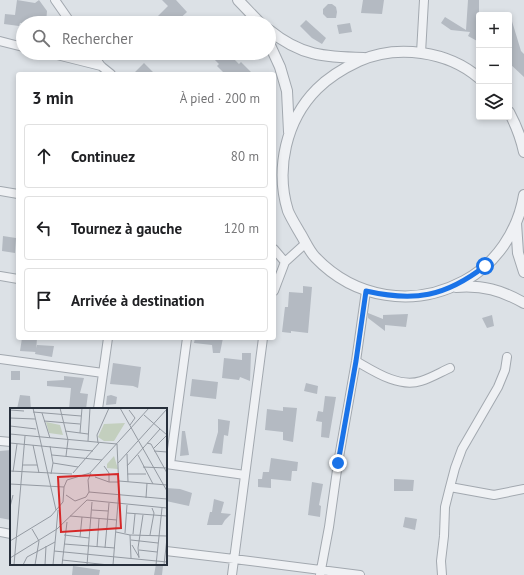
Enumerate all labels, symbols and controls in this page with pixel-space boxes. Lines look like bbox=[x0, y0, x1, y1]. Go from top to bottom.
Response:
map controls bbox=[476, 12, 512, 120]
button: + bbox=[476, 12, 512, 48]
search box bbox=[16, 16, 276, 60]
icon: search bbox=[30, 27, 52, 49]
text: Rechercher bbox=[62, 29, 133, 48]
button: − bbox=[476, 48, 512, 84]
button: layers bbox=[476, 84, 512, 120]
text: 3 min bbox=[32, 87, 73, 109]
text: À pied · 200 m bbox=[180, 90, 260, 107]
icon: ahead bbox=[33, 145, 55, 167]
text: Continuez bbox=[71, 147, 135, 166]
text: 80 m bbox=[231, 148, 259, 165]
icon: left bbox=[33, 217, 55, 239]
text: Tournez à gauche bbox=[71, 219, 182, 238]
text: 120 m bbox=[224, 220, 259, 237]
route start bbox=[476, 257, 494, 275]
icon: arrive bbox=[33, 289, 55, 311]
text: Arrivée à destination bbox=[71, 291, 204, 310]
inset map bbox=[10, 408, 167, 565]
route end bbox=[329, 454, 347, 472]

